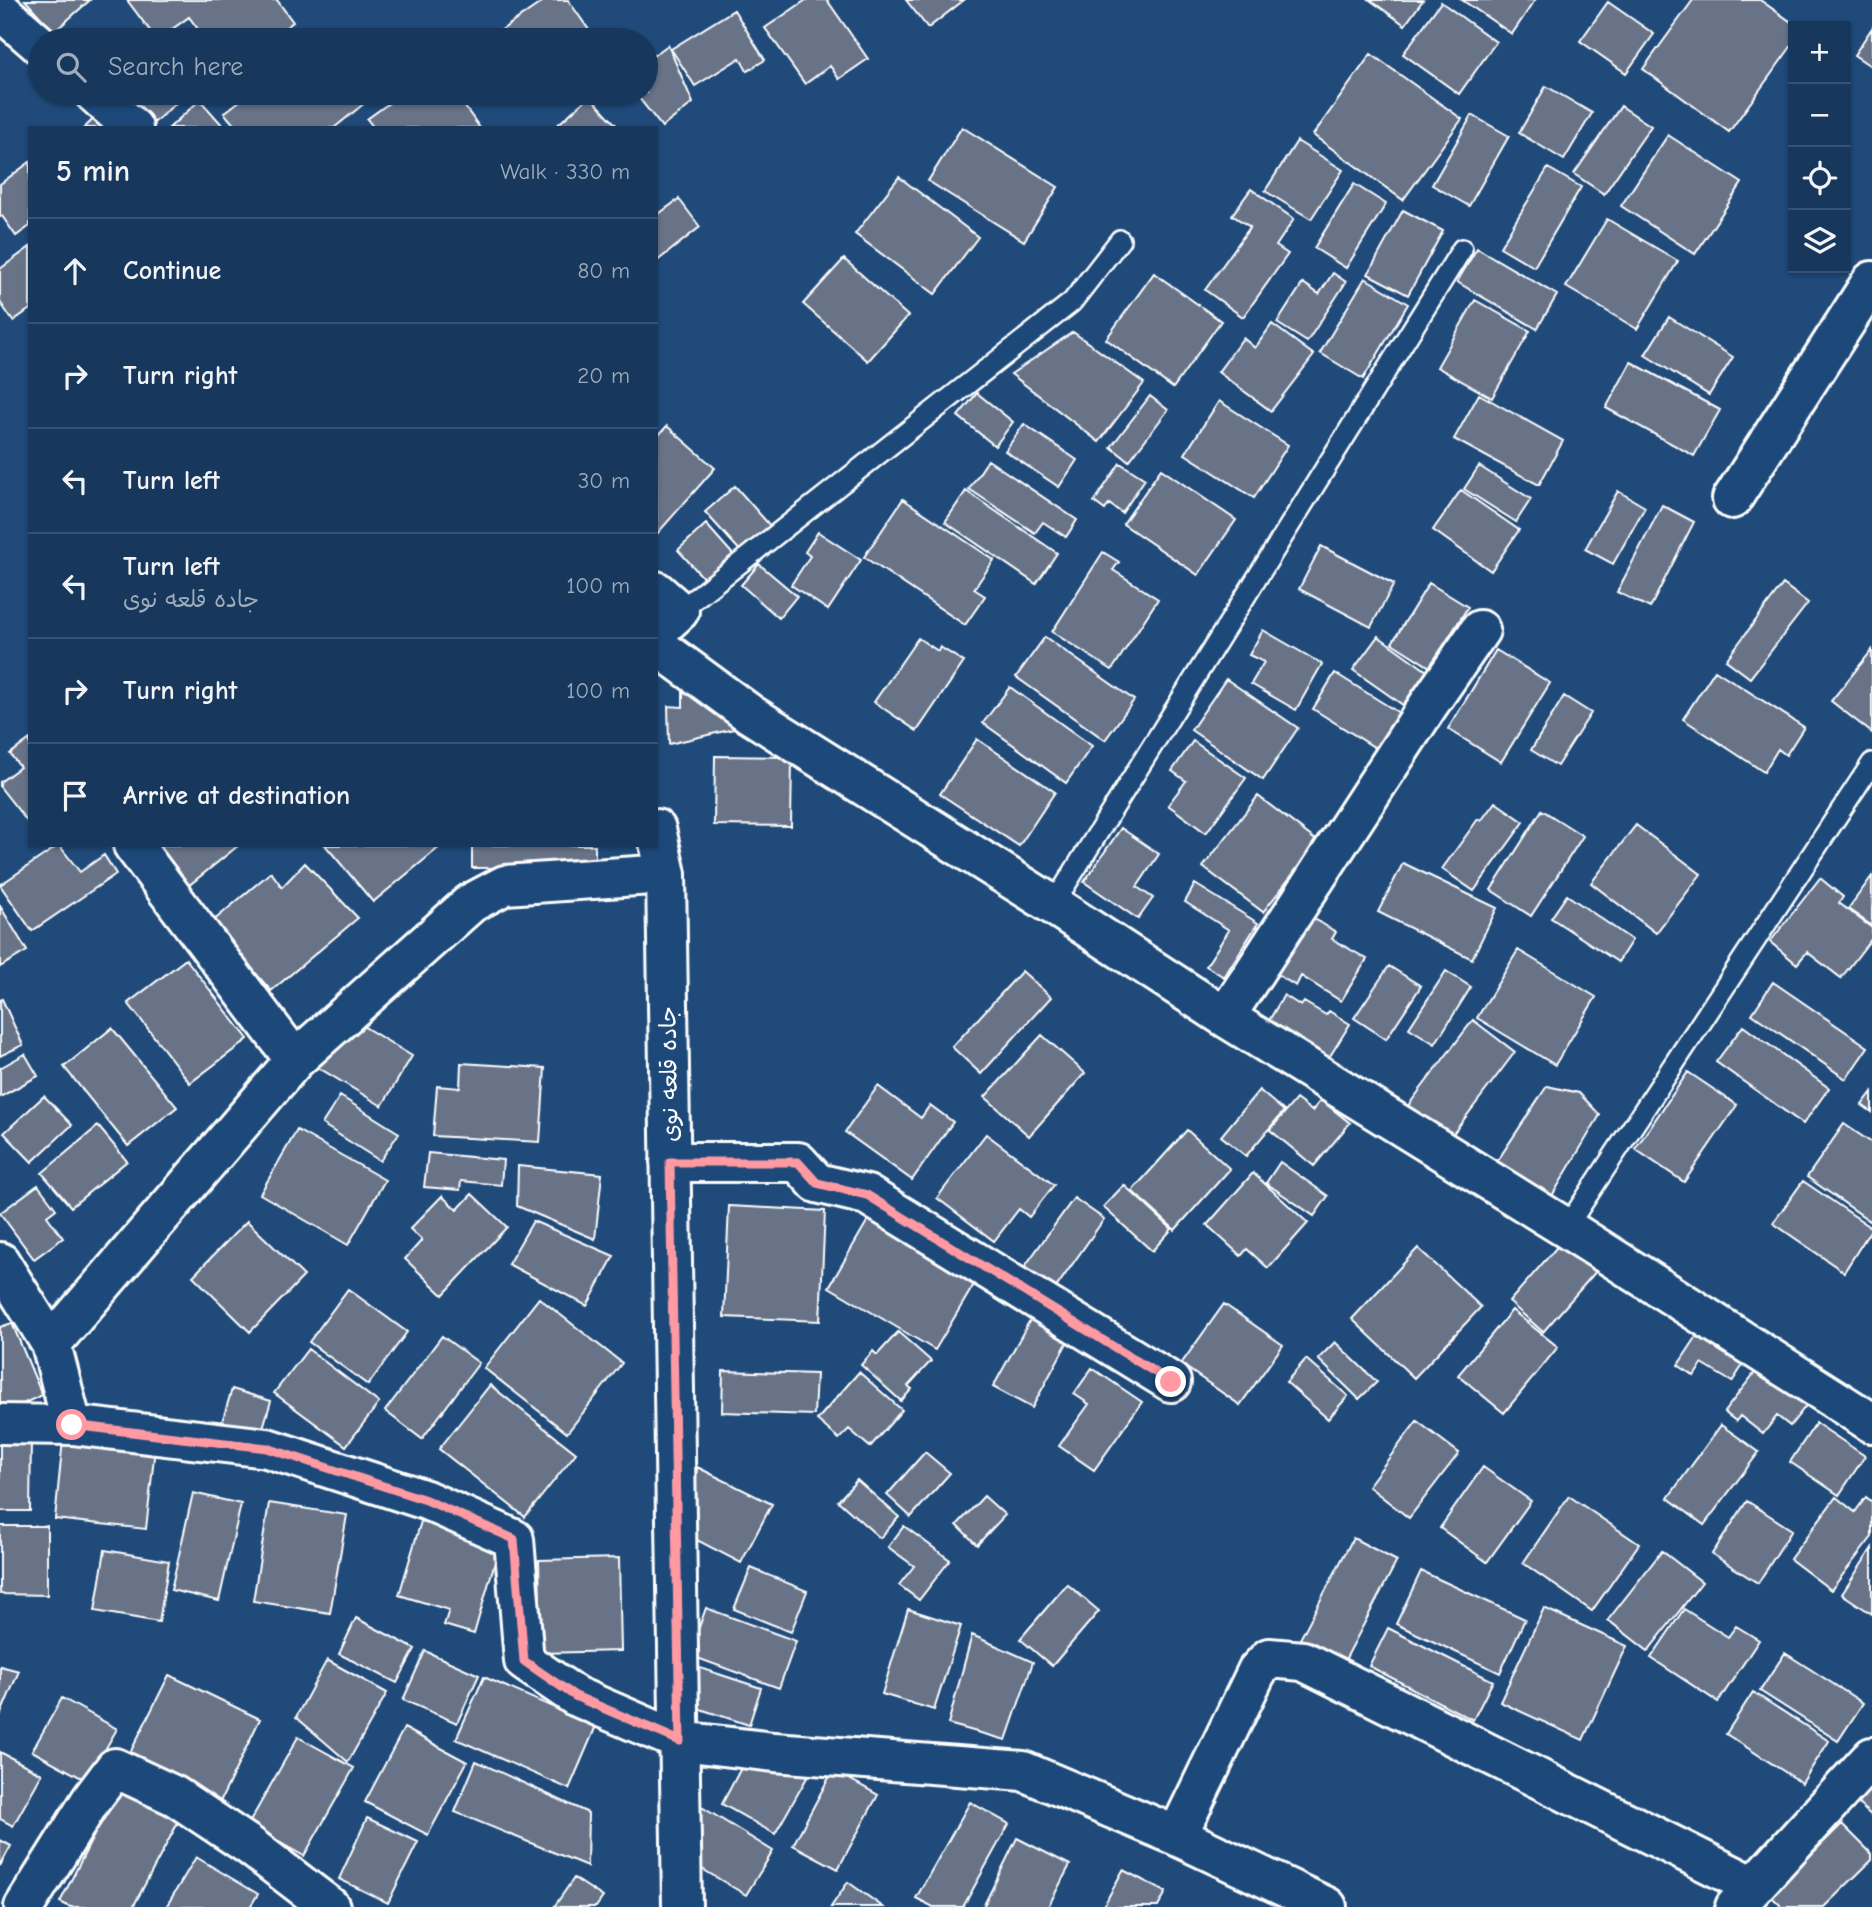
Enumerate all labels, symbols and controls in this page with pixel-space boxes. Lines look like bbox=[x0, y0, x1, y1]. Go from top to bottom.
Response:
map controls bbox=[1788, 21, 1851, 273]
button: + bbox=[1788, 21, 1851, 84]
search box bbox=[28, 28, 658, 105]
icon: search bbox=[52, 48, 90, 86]
text: Search here bbox=[108, 52, 243, 82]
button: − bbox=[1788, 84, 1851, 147]
button: locate bbox=[1788, 147, 1851, 210]
text: 5 min bbox=[56, 154, 130, 189]
text: Walk · 330 m bbox=[500, 158, 630, 185]
button: layers bbox=[1788, 210, 1851, 273]
icon: ahead bbox=[56, 252, 94, 290]
text: Continue bbox=[123, 256, 221, 286]
text: 80 m bbox=[577, 257, 630, 284]
icon: right bbox=[56, 357, 94, 395]
text: Turn right bbox=[123, 361, 237, 391]
text: 20 m bbox=[577, 362, 630, 389]
icon: left bbox=[56, 462, 94, 500]
text: Turn left bbox=[123, 466, 220, 496]
text: 30 m bbox=[578, 467, 630, 494]
text: Turn left bbox=[123, 552, 220, 582]
icon: left bbox=[56, 567, 94, 605]
text: 100 m bbox=[566, 572, 630, 599]
text: جاده قلعه نوی bbox=[123, 586, 259, 613]
icon: right bbox=[56, 672, 94, 710]
text: Turn right bbox=[123, 676, 237, 706]
text: 100 m bbox=[566, 677, 630, 704]
icon: arrive bbox=[56, 777, 94, 815]
text: Arrive at destination bbox=[123, 781, 350, 811]
street label: جاده قلعه نوی bbox=[654, 1006, 684, 1142]
route end bbox=[1155, 1366, 1186, 1397]
route start bbox=[56, 1409, 87, 1440]

